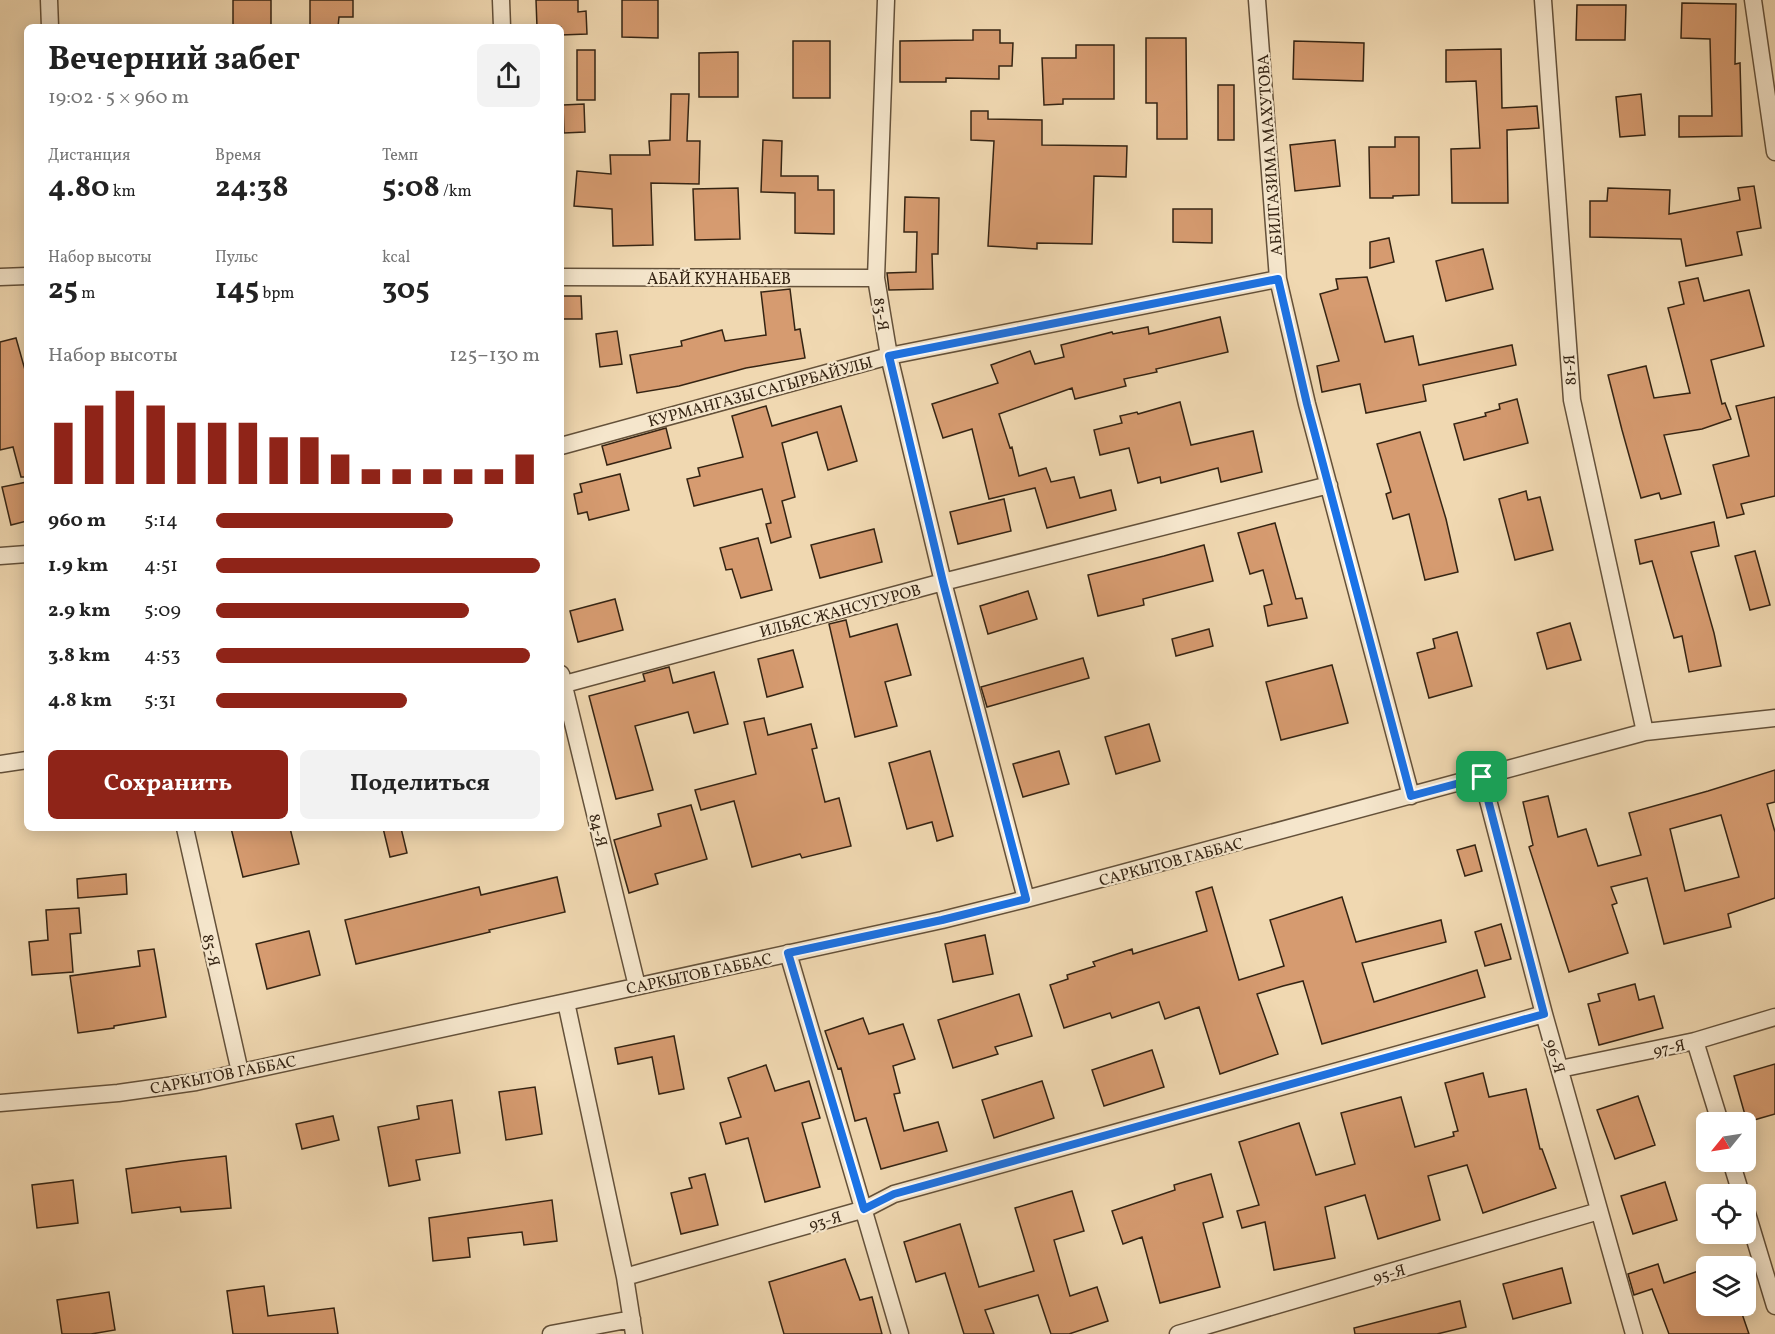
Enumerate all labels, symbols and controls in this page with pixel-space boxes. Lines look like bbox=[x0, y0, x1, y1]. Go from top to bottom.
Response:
text: Вечерний забег bbox=[48, 38, 300, 84]
button: share bbox=[477, 44, 540, 107]
street label: АБИЛГАЗИМА МАХУТОВА bbox=[1253, 53, 1289, 256]
text: 19:02 · 5 × 960 m bbox=[48, 84, 189, 112]
text: Дистанция bbox=[48, 145, 130, 167]
text: Время bbox=[215, 145, 261, 167]
text: Темп bbox=[382, 145, 418, 167]
text: 4.80 bbox=[48, 167, 110, 209]
text: 24:38 bbox=[215, 167, 289, 209]
text: 5:08 bbox=[382, 167, 440, 209]
text: km bbox=[110, 181, 136, 203]
text: /km bbox=[440, 181, 472, 203]
text: Набор высоты bbox=[48, 247, 152, 269]
text: Пульс bbox=[215, 247, 258, 269]
text: kcal bbox=[382, 247, 410, 269]
text: 25 bbox=[48, 269, 78, 311]
text: 145 bbox=[215, 269, 259, 311]
text: 305 bbox=[382, 269, 430, 311]
street label: АБАЙ КУНАНБАЕВ bbox=[647, 269, 791, 291]
text: m bbox=[78, 283, 95, 305]
text: bpm bbox=[259, 283, 295, 305]
street label: 83-Я bbox=[867, 296, 893, 333]
text: Набор высоты bbox=[48, 342, 178, 370]
text: 125–130 m bbox=[449, 342, 540, 370]
street label: КУРМАНГАЗЫ САГЫРБАЙУЛЫ bbox=[646, 352, 875, 434]
street label: 81-Я bbox=[1559, 354, 1583, 386]
text: 960 m bbox=[48, 507, 106, 535]
text: 5:14 bbox=[144, 507, 178, 535]
text: 1.9 km bbox=[48, 552, 108, 580]
text: 4:51 bbox=[144, 552, 178, 580]
street label: ИЛЬЯС ЖАНСУГУРОВ bbox=[757, 580, 924, 644]
text: 2.9 km bbox=[48, 597, 111, 625]
text: 5:09 bbox=[144, 597, 181, 625]
text: 3.8 km bbox=[48, 642, 110, 670]
text: 4:53 bbox=[144, 642, 181, 670]
text: 4.8 km bbox=[48, 687, 112, 715]
text: 5:31 bbox=[144, 687, 176, 715]
button: Сохранить bbox=[48, 750, 288, 819]
button: Поделиться bbox=[300, 750, 540, 819]
pin bbox=[1456, 751, 1507, 802]
icon: arrive bbox=[1465, 760, 1498, 793]
street label: 84-Я bbox=[582, 812, 612, 849]
street label: САРКЫТОВ ГАББАС bbox=[1097, 833, 1246, 893]
street label: 85-Я bbox=[196, 932, 224, 969]
street label: САРКЫТОВ ГАББАС bbox=[624, 949, 774, 1001]
street label: 97-Я bbox=[1651, 1035, 1688, 1063]
street label: 96-Я bbox=[1539, 1037, 1569, 1076]
street label: САРКЫТОВ ГАББАС bbox=[148, 1051, 298, 1101]
north arrow bbox=[1696, 1112, 1756, 1172]
map controls bbox=[1696, 1112, 1756, 1316]
button: locate bbox=[1696, 1184, 1756, 1244]
street label: 93-Я bbox=[807, 1207, 845, 1237]
button: layers bbox=[1696, 1256, 1756, 1316]
street label: 95-Я bbox=[1371, 1260, 1408, 1290]

